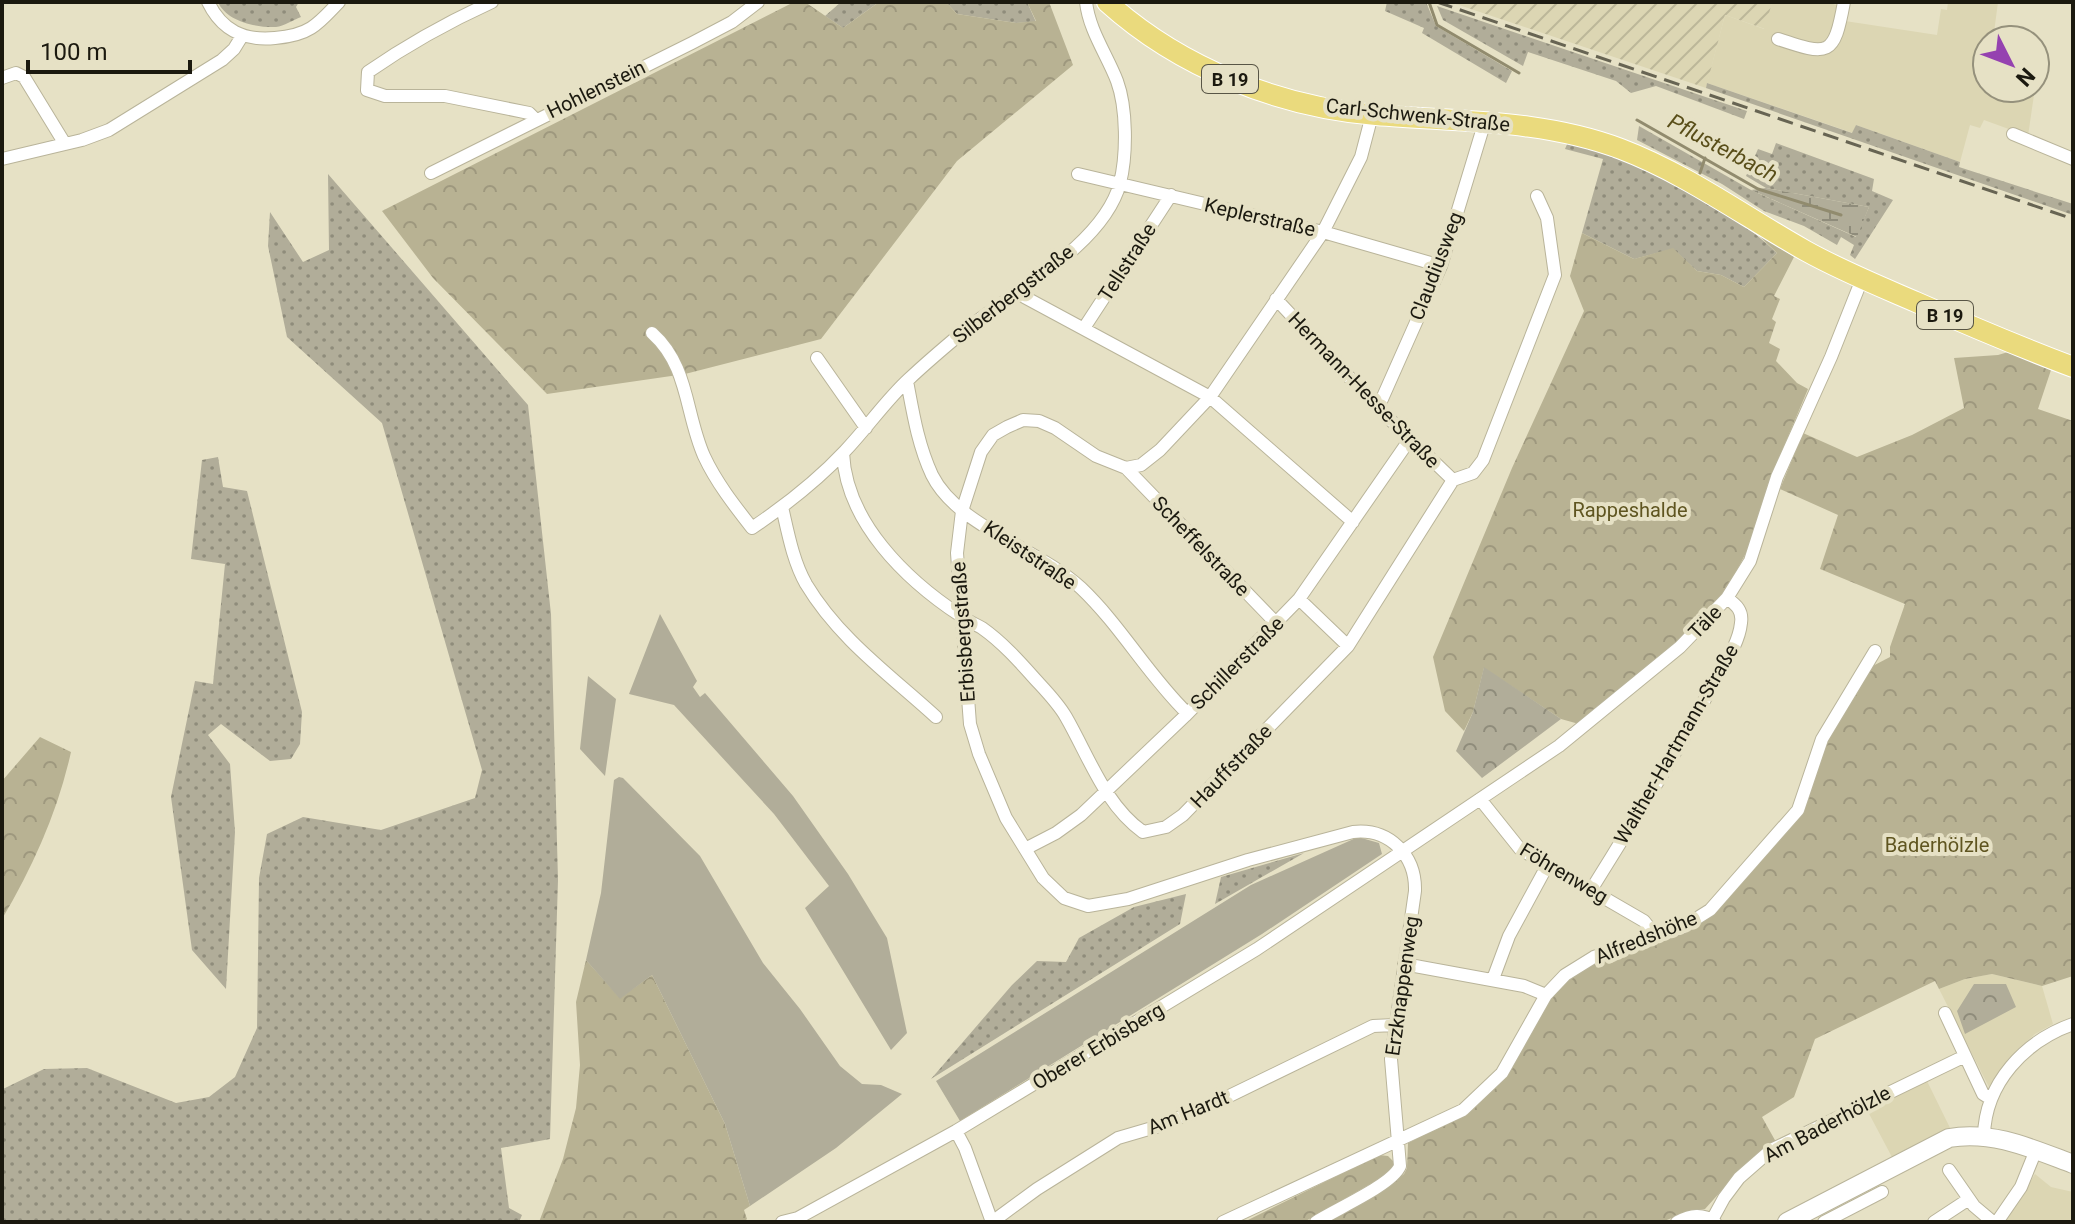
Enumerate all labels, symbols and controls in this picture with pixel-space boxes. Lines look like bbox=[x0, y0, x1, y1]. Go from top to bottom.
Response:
scale bar bbox=[28, 24, 190, 74]
north arrow bbox=[1971, 24, 2051, 104]
text: 100 m bbox=[40, 38, 107, 66]
street label: Hohlenstein bbox=[543, 55, 649, 123]
text: N bbox=[2011, 63, 2040, 91]
road number: B 19 bbox=[1202, 65, 1258, 93]
street label: Carl-Schwenk-Straße bbox=[1325, 93, 1511, 137]
water label: Pflusterbach bbox=[1664, 109, 1782, 187]
street label: Keplerstraße bbox=[1202, 193, 1318, 241]
street label: Claudiusweg bbox=[1404, 208, 1468, 324]
street label: Tellstraße bbox=[1093, 219, 1161, 305]
street label: Silberbergstraße bbox=[948, 239, 1078, 349]
road number: B 19 bbox=[1917, 301, 1973, 329]
street label: Hermann-Hesse-Straße bbox=[1283, 307, 1445, 473]
street label: Scheffelstraße bbox=[1147, 491, 1255, 601]
park label: Rappeshalde bbox=[1572, 498, 1688, 522]
street label: Kleiststraße bbox=[979, 515, 1081, 595]
street label: Erbisbergstraße bbox=[946, 561, 980, 703]
street label: Täle bbox=[1683, 600, 1727, 644]
street label: Schillerstraße bbox=[1185, 611, 1289, 715]
street label: Walther-Hartmann-Straße bbox=[1609, 640, 1743, 848]
street label: Hauffstraße bbox=[1185, 719, 1277, 813]
park label: Baderhölzle bbox=[1885, 833, 1989, 857]
street label: Föhrenweg bbox=[1516, 837, 1612, 909]
street label: Alfredshöhe bbox=[1592, 906, 1700, 968]
street label: Erzknappenweg bbox=[1380, 914, 1424, 1058]
street label: Oberer Erbisberg bbox=[1028, 997, 1168, 1095]
street label: Am Baderhölzle bbox=[1759, 1080, 1895, 1168]
street label: Am Hardt bbox=[1144, 1085, 1232, 1139]

